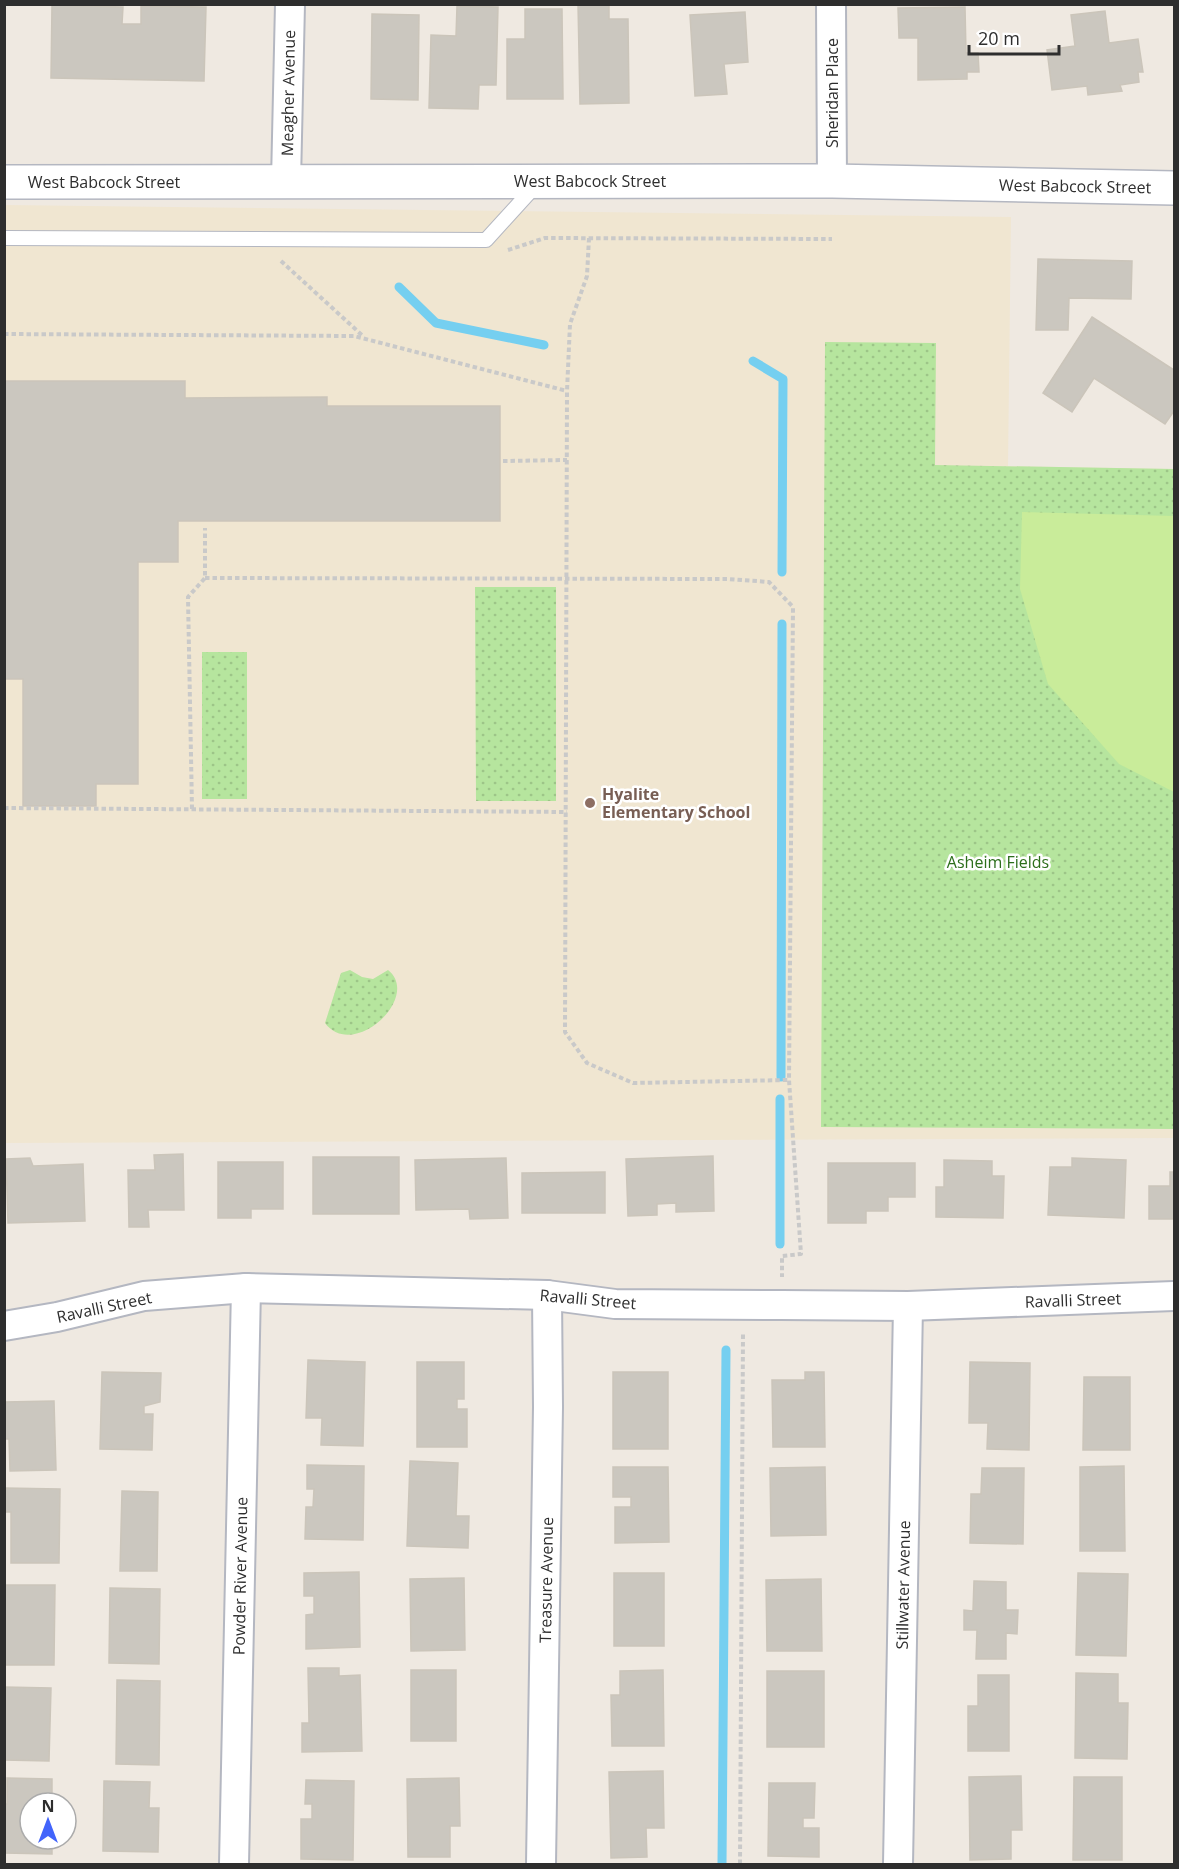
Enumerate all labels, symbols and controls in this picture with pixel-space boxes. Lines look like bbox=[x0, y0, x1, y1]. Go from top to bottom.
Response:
scale bar bbox=[969, 18, 1059, 56]
text: 20 m bbox=[978, 26, 1020, 50]
street label: Meagher Avenue bbox=[276, 30, 300, 156]
street label: Sheridan Place bbox=[821, 38, 843, 148]
street label: West Babcock Street bbox=[514, 170, 667, 192]
street label: West Babcock Street bbox=[28, 171, 181, 193]
street label: West Babcock Street bbox=[999, 174, 1152, 198]
place label: Hyalite Elementary School bbox=[602, 783, 750, 823]
marker: Hyalite Elementary School bbox=[583, 796, 597, 810]
park label: Asheim Fields bbox=[947, 851, 1049, 873]
street label: Ravalli Street bbox=[539, 1284, 637, 1314]
street label: Ravalli Street bbox=[54, 1286, 154, 1328]
street label: Ravalli Street bbox=[1024, 1287, 1122, 1313]
street label: Powder River Avenue bbox=[228, 1497, 252, 1655]
street label: Treasure Avenue bbox=[534, 1517, 558, 1643]
street label: Stillwater Avenue bbox=[891, 1520, 915, 1650]
north arrow bbox=[18, 1791, 78, 1851]
text: N bbox=[41, 1795, 55, 1817]

